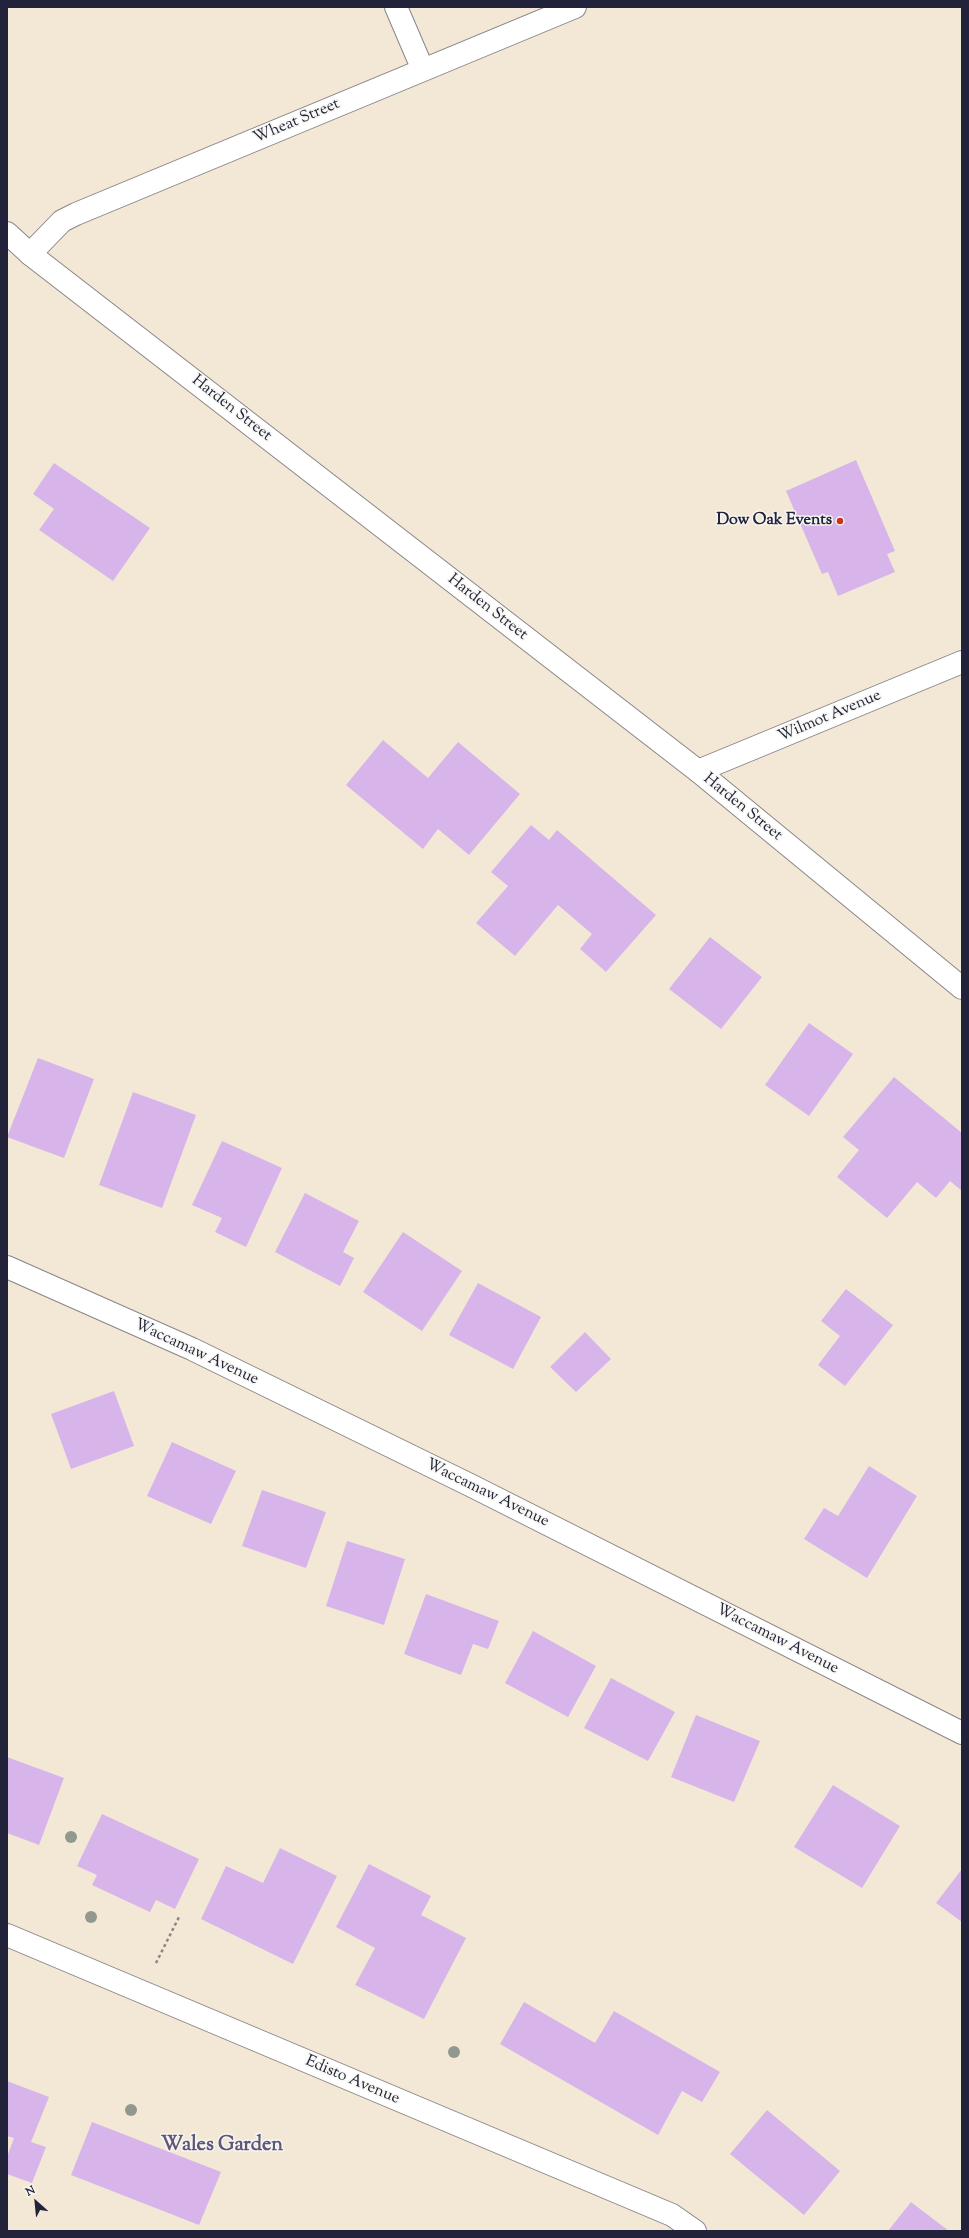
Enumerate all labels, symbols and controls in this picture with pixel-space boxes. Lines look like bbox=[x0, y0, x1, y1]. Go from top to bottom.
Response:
street label: Wheat Street bbox=[251, 95, 343, 149]
street label: Harden Street bbox=[187, 372, 275, 446]
place label: Dow Oak Events bbox=[716, 511, 832, 531]
marker: Dow Oak Events bbox=[835, 516, 845, 526]
street label: Harden Street bbox=[443, 571, 531, 645]
street label: Wilmot Avenue bbox=[776, 687, 884, 747]
street label: Harden Street bbox=[699, 770, 785, 846]
street label: Waccamaw Avenue bbox=[131, 1316, 261, 1390]
street label: Waccamaw Avenue bbox=[422, 1456, 552, 1532]
street label: Waccamaw Avenue bbox=[712, 1601, 842, 1679]
street label: Edisto Avenue bbox=[302, 2053, 402, 2109]
district label: Wales Garden bbox=[161, 2135, 283, 2159]
north arrow bbox=[16, 2182, 56, 2222]
text: N bbox=[23, 2182, 38, 2200]

